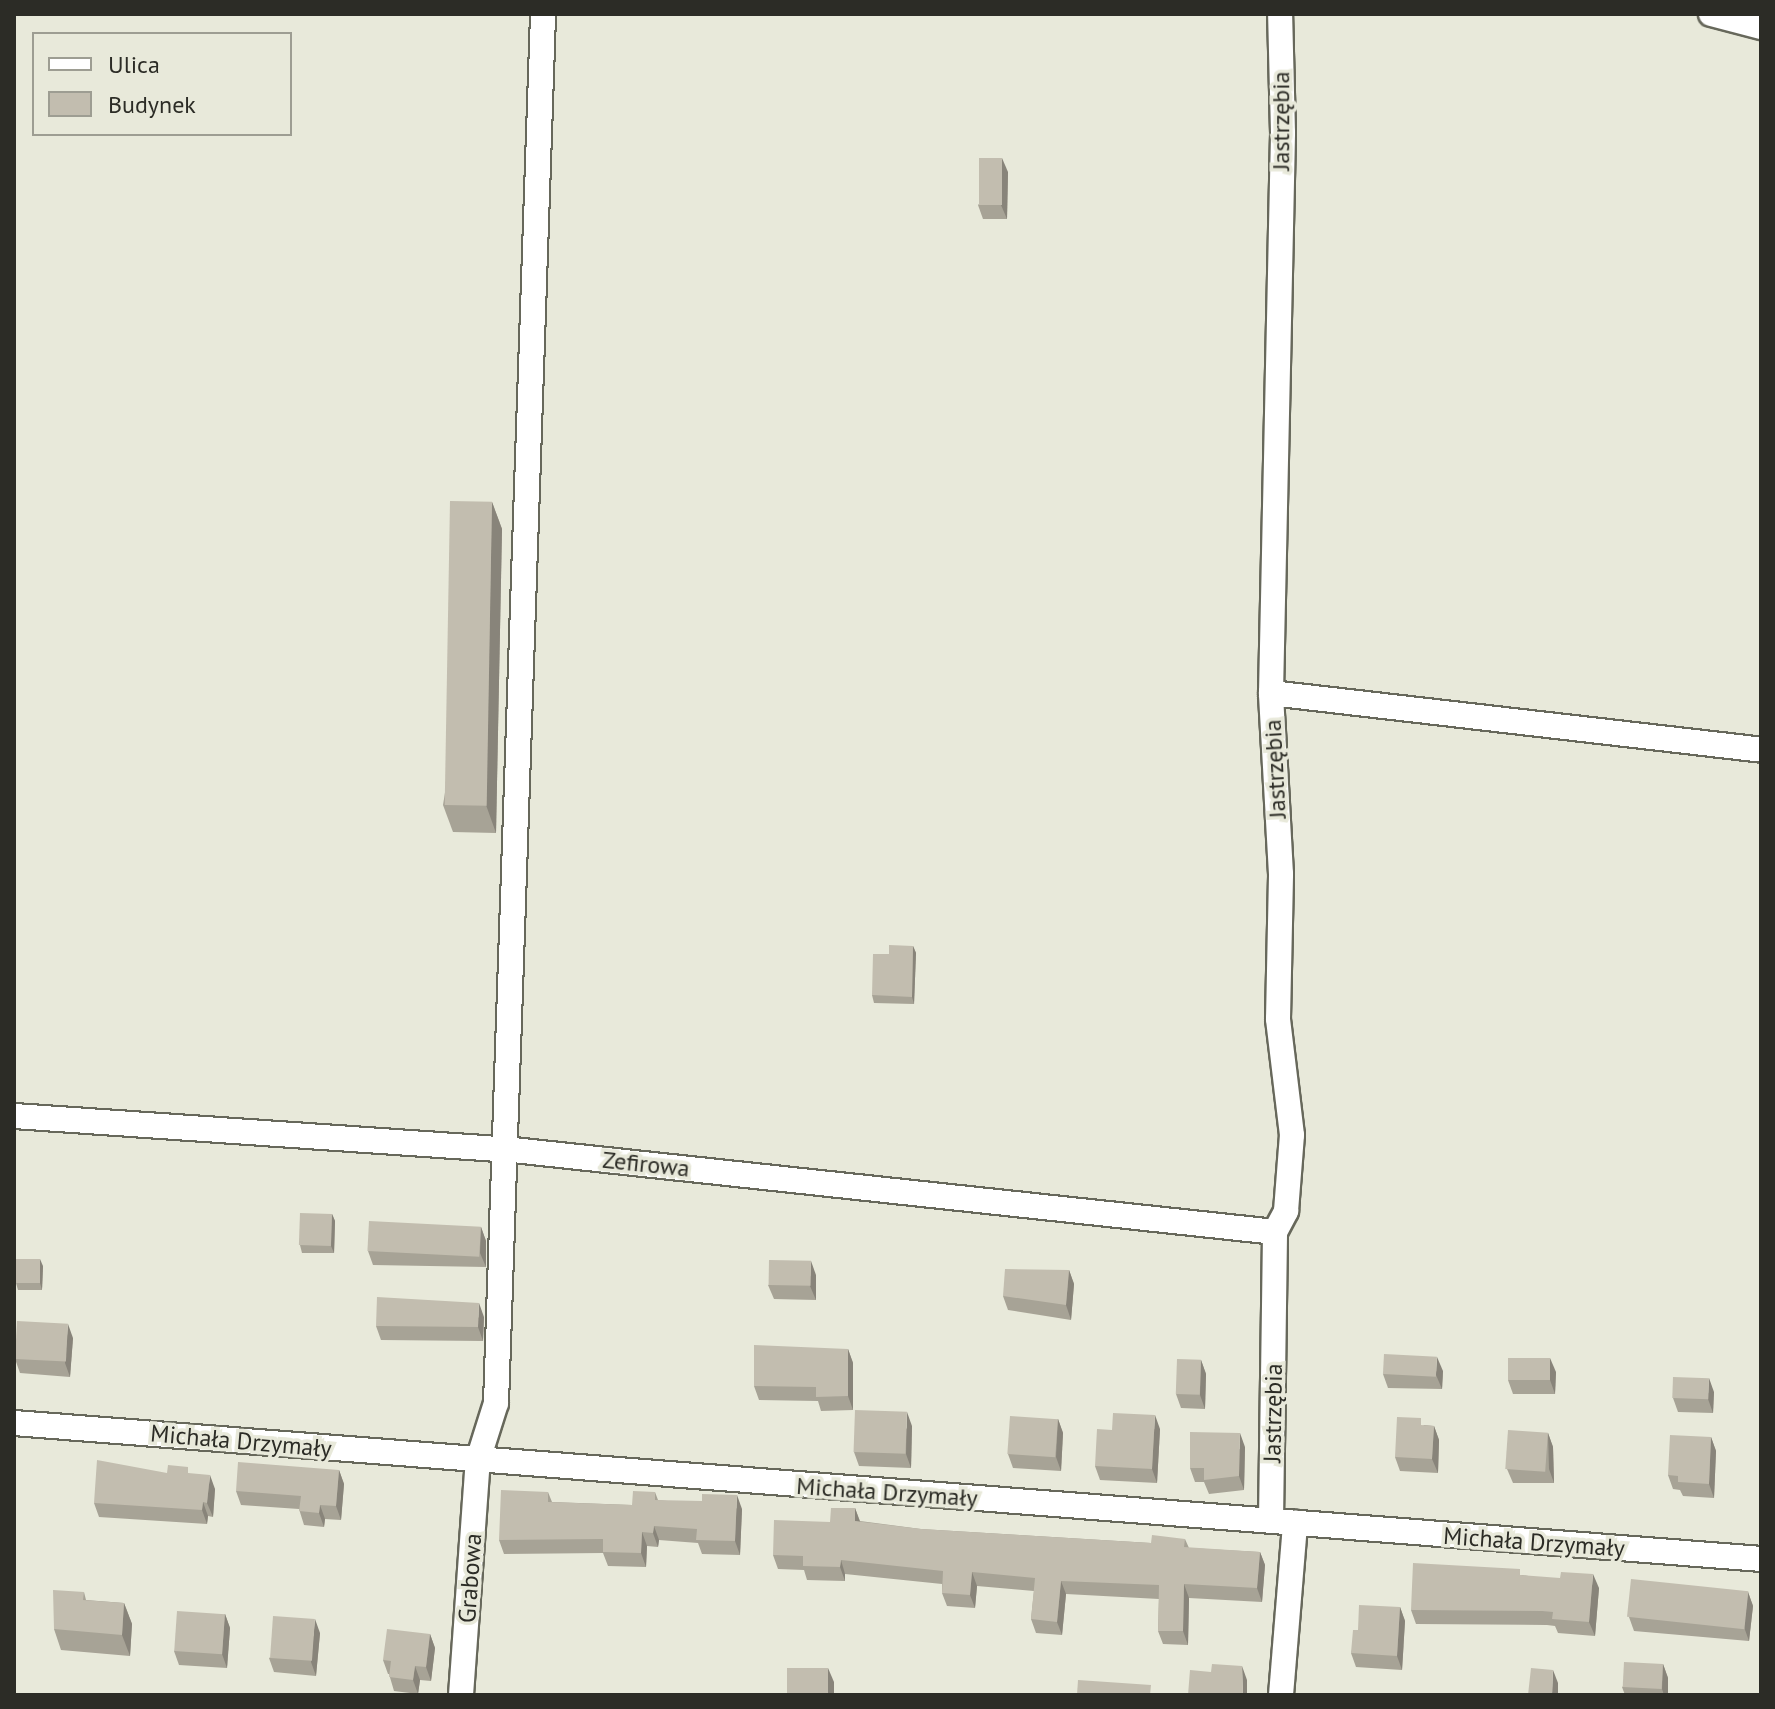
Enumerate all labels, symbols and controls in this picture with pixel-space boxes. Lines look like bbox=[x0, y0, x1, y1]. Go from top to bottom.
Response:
legend bbox=[32, 32, 292, 136]
text: Ulica bbox=[108, 49, 160, 80]
street label: Jastrzębia bbox=[1267, 71, 1295, 171]
text: Budynek bbox=[108, 89, 196, 120]
street label: Jastrzębia bbox=[1258, 719, 1292, 819]
street label: Zefirowa bbox=[601, 1145, 691, 1183]
street label: Jastrzębia bbox=[1258, 1363, 1288, 1463]
street label: Michała Drzymały bbox=[149, 1419, 333, 1463]
street label: Michała Drzymały bbox=[795, 1471, 979, 1513]
street label: Michała Drzymały bbox=[1442, 1521, 1626, 1563]
street label: Grabowa bbox=[453, 1532, 487, 1624]

